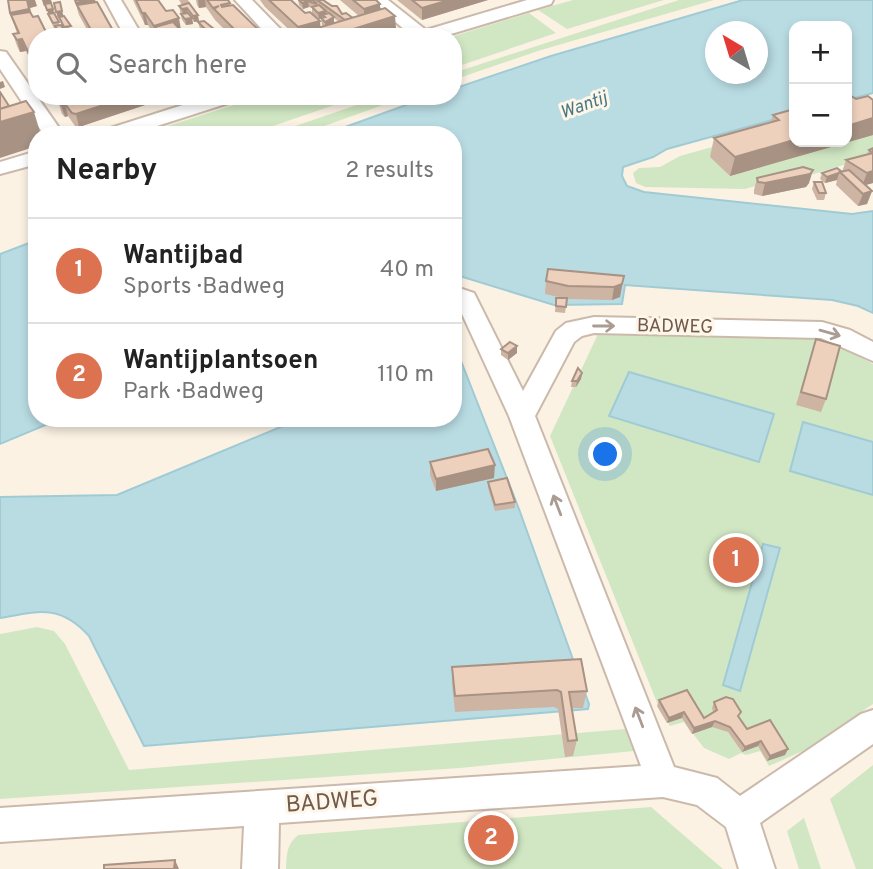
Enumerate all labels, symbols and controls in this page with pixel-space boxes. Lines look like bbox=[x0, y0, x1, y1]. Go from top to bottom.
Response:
north arrow bbox=[705, 21, 768, 84]
map controls bbox=[789, 21, 852, 147]
button: + bbox=[789, 21, 852, 84]
search box bbox=[28, 28, 462, 105]
icon: search bbox=[52, 48, 90, 86]
text: Search here bbox=[108, 50, 247, 83]
button: − bbox=[789, 84, 852, 147]
water label: Wantij bbox=[557, 86, 612, 125]
text: Nearby bbox=[56, 153, 157, 190]
text: 2 results bbox=[345, 157, 434, 186]
text: Wantijbad bbox=[123, 240, 243, 273]
text: 1 bbox=[74, 256, 84, 285]
text: 40 m bbox=[380, 256, 434, 285]
text: Sports · Badweg bbox=[123, 273, 285, 302]
street label: BADWEG bbox=[637, 314, 713, 340]
one-way arrow bbox=[592, 319, 615, 333]
one-way arrow bbox=[819, 327, 841, 340]
text: Wantijplantsoen bbox=[123, 345, 318, 378]
text: 2 bbox=[72, 361, 86, 390]
text: 110 m bbox=[377, 361, 434, 390]
text: Park · Badweg bbox=[123, 378, 264, 407]
your location bbox=[588, 437, 622, 471]
one-way arrow bbox=[549, 495, 562, 517]
pin: 1 bbox=[713, 534, 759, 586]
one-way arrow bbox=[631, 707, 644, 729]
street label: BADWEG bbox=[285, 785, 379, 821]
pin: 2 bbox=[468, 812, 514, 864]

